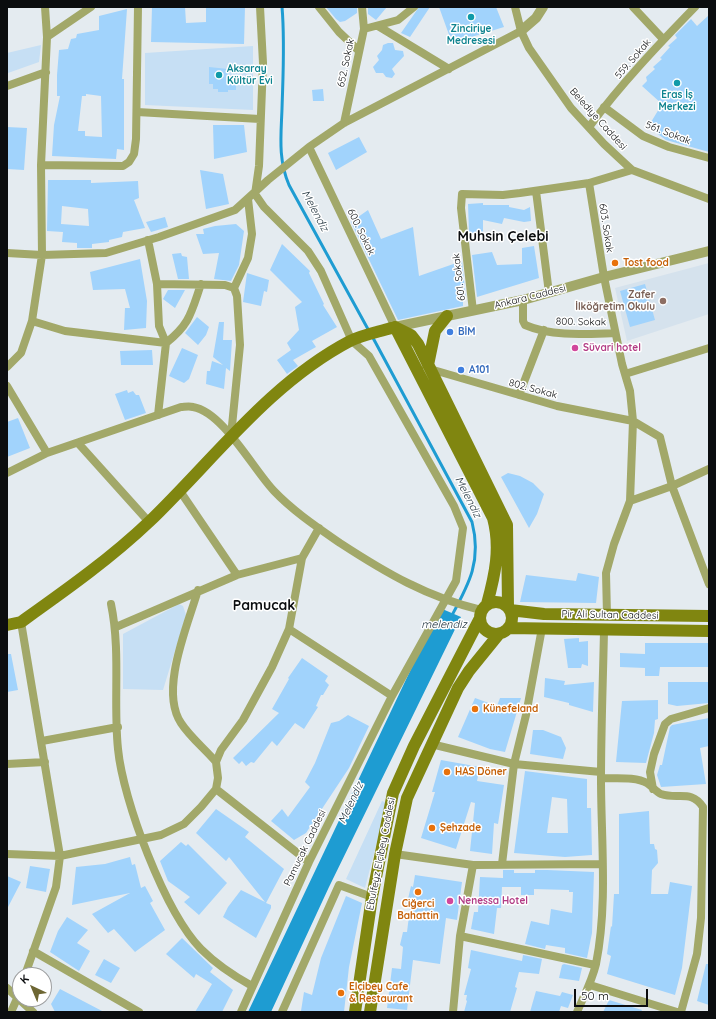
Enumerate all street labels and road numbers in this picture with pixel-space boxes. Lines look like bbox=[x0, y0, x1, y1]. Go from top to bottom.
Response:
street label: 559. Sokak bbox=[612, 37, 654, 81]
street label: 652. Sokak bbox=[335, 38, 357, 88]
street label: Belediye Caddesi bbox=[567, 85, 629, 153]
street label: 561. Sokak bbox=[644, 119, 692, 147]
street label: 603. Sokak bbox=[596, 203, 616, 253]
street label: 600. Sokak bbox=[345, 207, 377, 257]
street label: 601. Sokak bbox=[450, 252, 468, 302]
street label: Ankara Caddesi bbox=[493, 282, 567, 312]
street label: 800. Sokak bbox=[556, 316, 606, 328]
street label: 802. Sokak bbox=[507, 377, 559, 401]
street label: Pir Ali Sultan Caddesi bbox=[561, 608, 659, 622]
street label: Ebulfeyz Elçibey Caddesi bbox=[364, 797, 398, 911]
street label: Pamucak Caddesi bbox=[281, 808, 329, 888]

